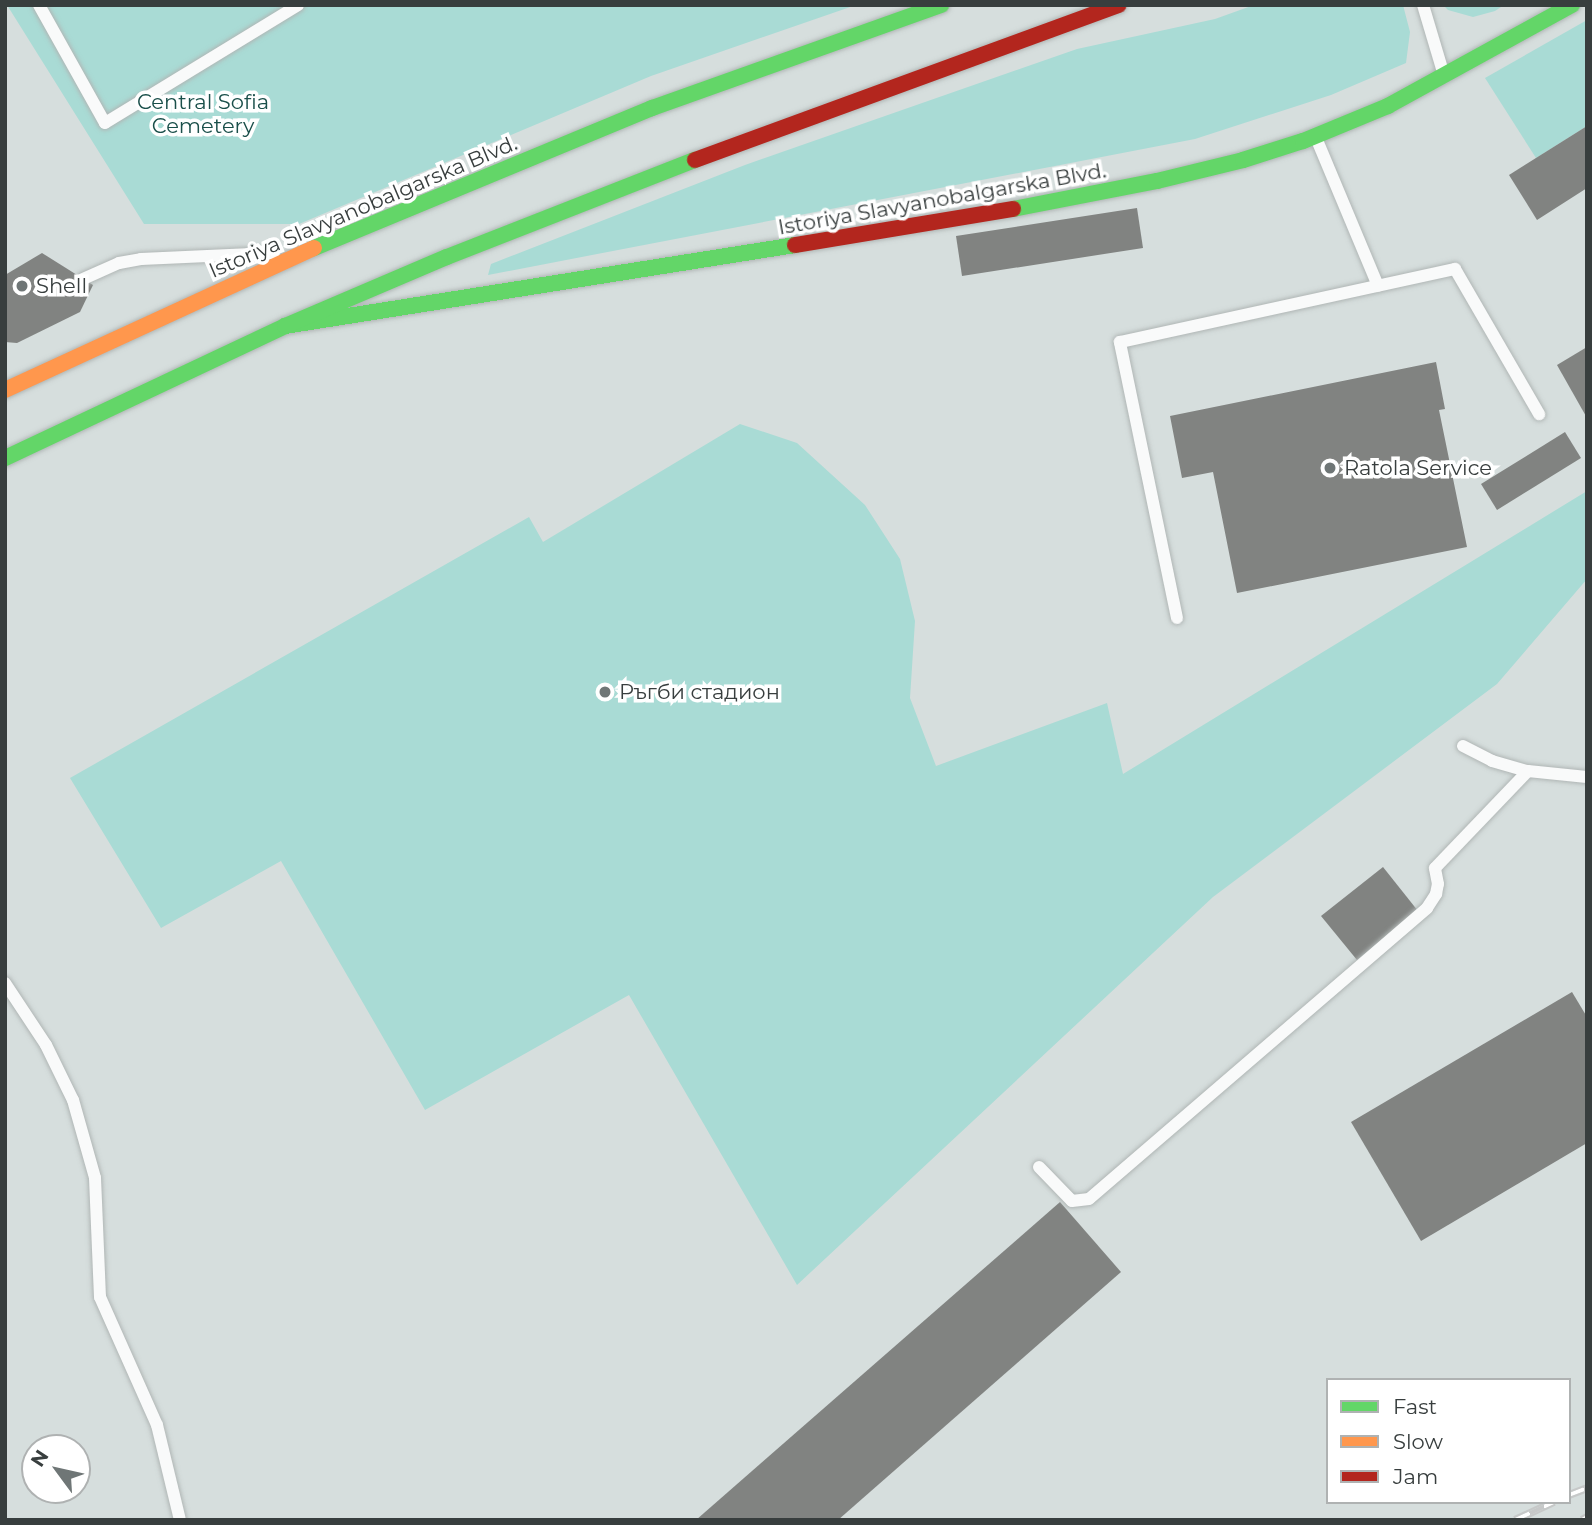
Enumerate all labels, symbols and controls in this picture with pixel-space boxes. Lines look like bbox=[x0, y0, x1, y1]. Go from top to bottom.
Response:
park label: Central Sofia Cemetery bbox=[137, 89, 269, 139]
street label: Istoriya Slavyanobalgarska Blvd. bbox=[205, 130, 521, 284]
street label: Istoriya Slavyanobalgarska Blvd. bbox=[776, 158, 1108, 240]
place label: Shell bbox=[36, 273, 87, 299]
marker: Shell bbox=[14, 278, 30, 294]
place label: Ratola Service bbox=[1344, 455, 1492, 481]
marker: Ratola Service bbox=[1322, 460, 1338, 476]
place label: Ръгби стадион bbox=[619, 679, 780, 705]
marker: Ръгби стадион bbox=[597, 684, 613, 700]
legend bbox=[1326, 1378, 1571, 1504]
text: Fast bbox=[1393, 1394, 1437, 1419]
text: Slow bbox=[1393, 1429, 1443, 1454]
north arrow bbox=[21, 1434, 91, 1504]
text: N bbox=[26, 1446, 53, 1471]
text: Jam bbox=[1393, 1464, 1438, 1489]

